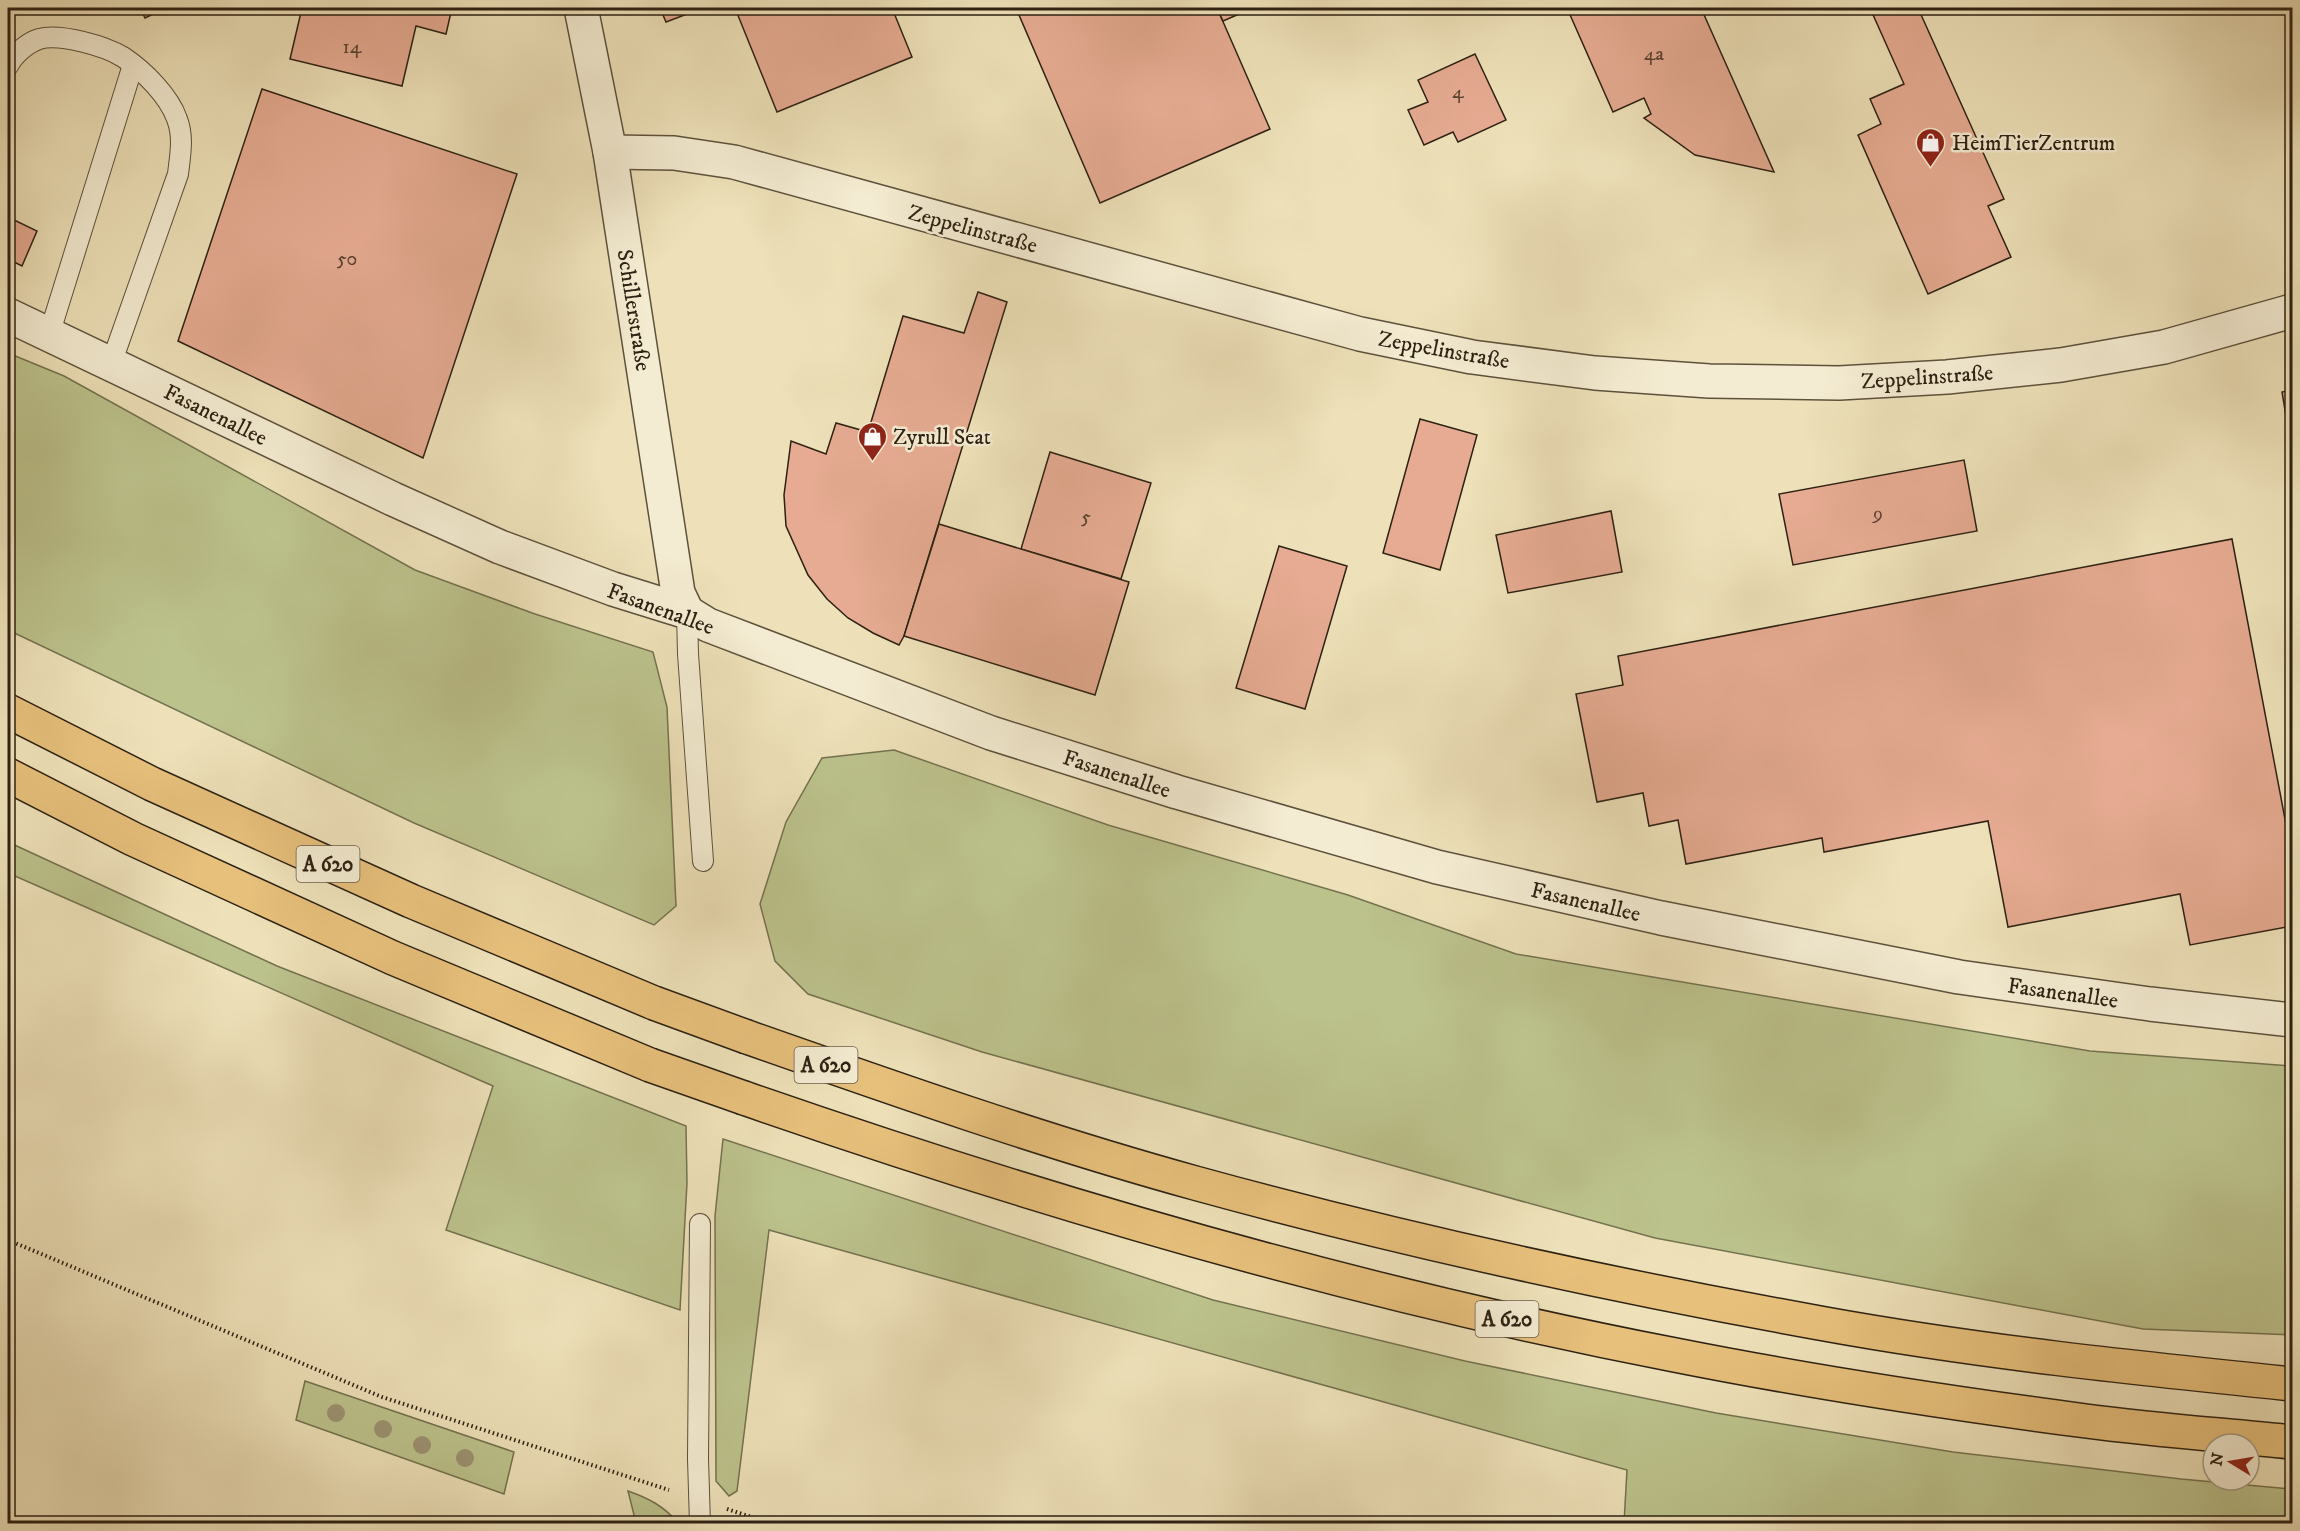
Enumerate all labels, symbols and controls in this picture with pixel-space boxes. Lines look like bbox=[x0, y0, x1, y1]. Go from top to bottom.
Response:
house number: 14 bbox=[343, 35, 362, 60]
house number: 4a bbox=[1644, 42, 1665, 67]
house number: 4 bbox=[1452, 80, 1464, 105]
shop icon: HeimTierZentrum bbox=[1915, 126, 1947, 168]
place label: HeimTierZentrum bbox=[1952, 130, 2115, 157]
street label: Zeppelinstraße bbox=[905, 199, 1040, 260]
house number: 50 bbox=[337, 247, 357, 272]
street label: Schillerstraße bbox=[611, 247, 656, 373]
street label: Zeppelinstraße bbox=[1376, 326, 1511, 375]
street label: Zeppelinstraße bbox=[1860, 359, 1994, 396]
street label: Fasanenallee bbox=[159, 379, 271, 452]
shop icon: Zyrull Seat bbox=[856, 420, 888, 462]
place label: Zyrull Seat bbox=[893, 424, 991, 451]
house number: 9 bbox=[1872, 502, 1883, 527]
house number: 5 bbox=[1081, 505, 1091, 530]
street label: Fasanenallee bbox=[603, 578, 718, 641]
street label: Fasanenallee bbox=[1059, 744, 1174, 805]
road number: A 620 bbox=[296, 846, 360, 882]
street label: Fasanenallee bbox=[1528, 877, 1643, 928]
street label: Fasanenallee bbox=[2006, 972, 2120, 1015]
road number: A 620 bbox=[794, 1047, 858, 1083]
road number: A 620 bbox=[1476, 1301, 1538, 1337]
north arrow bbox=[2201, 1432, 2261, 1492]
text: N bbox=[2206, 1451, 2228, 1468]

